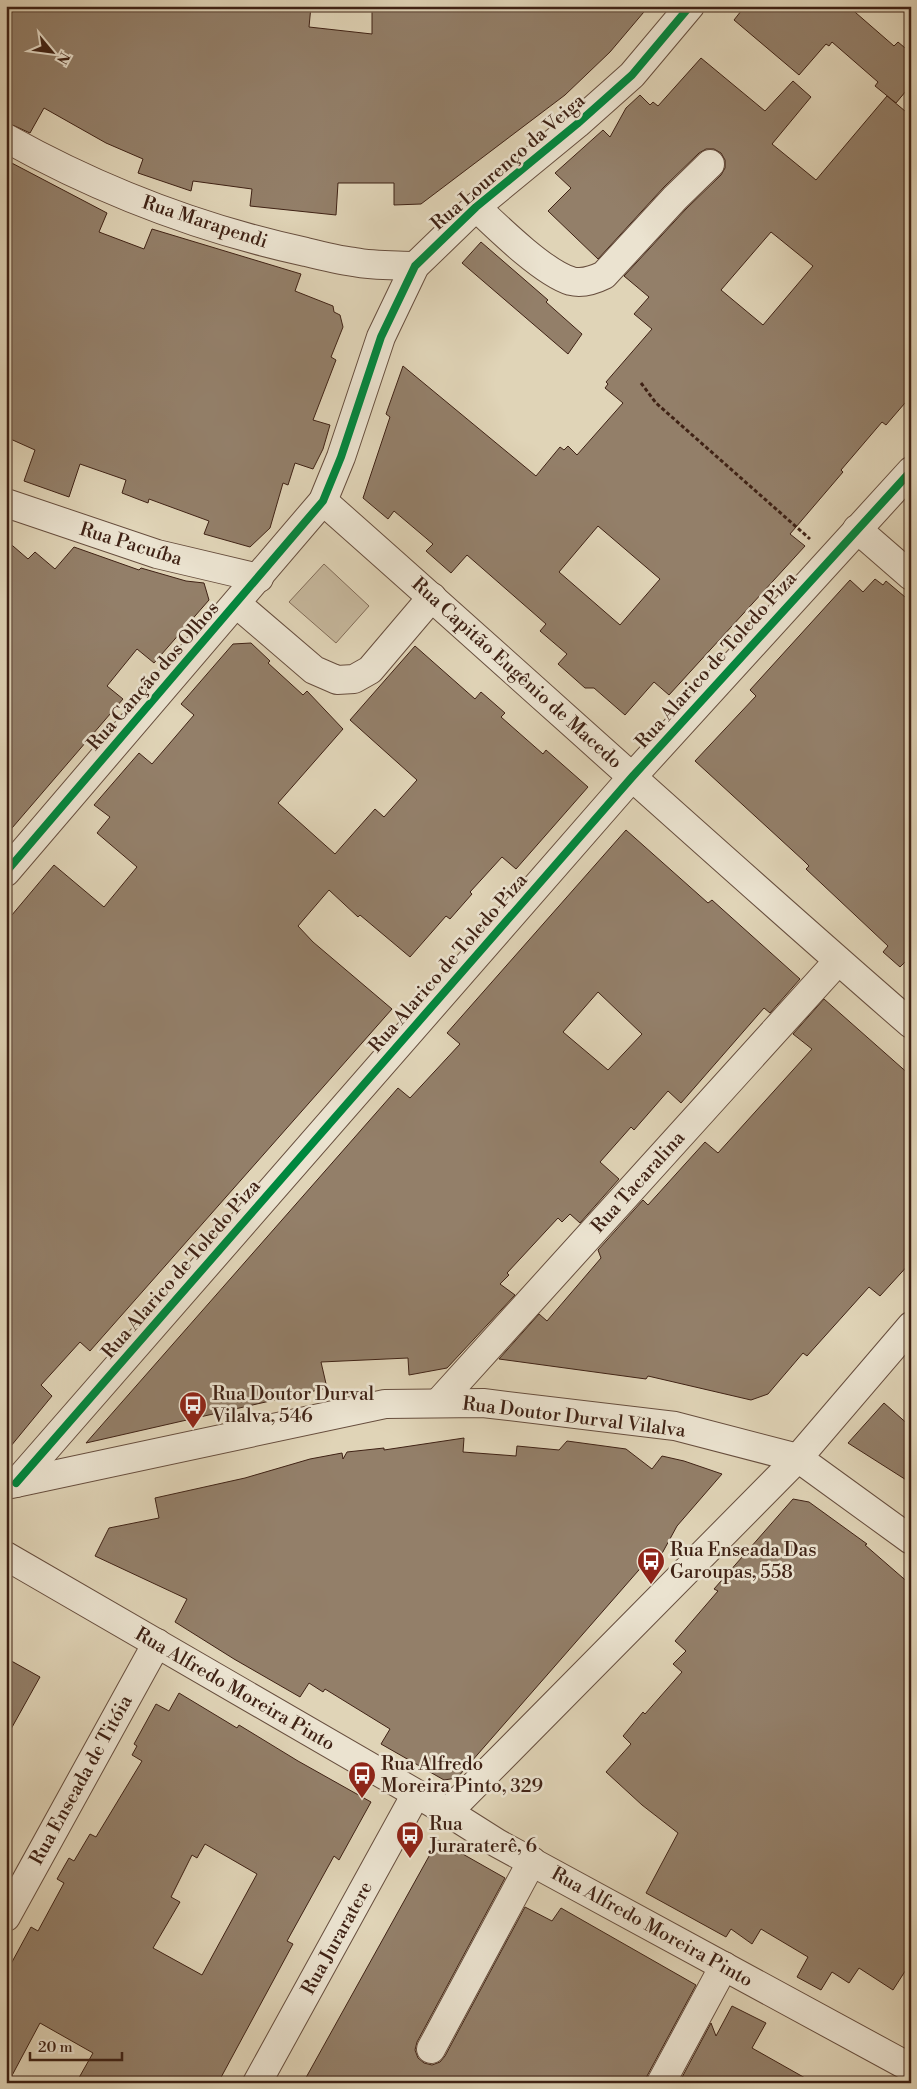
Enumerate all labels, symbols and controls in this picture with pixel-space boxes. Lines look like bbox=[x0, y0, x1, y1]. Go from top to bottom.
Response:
north arrow bbox=[28, 28, 78, 78]
text: N bbox=[52, 49, 73, 67]
street label: Rua Lourenço da Veiga bbox=[426, 88, 590, 235]
street label: Rua Marapendi bbox=[139, 190, 271, 254]
street label: Rua Pacuíba bbox=[77, 517, 186, 571]
street label: Rua Alarico de Toledo Piza bbox=[630, 566, 802, 754]
street label: Rua Capitão Eugênio de Macedo bbox=[407, 572, 627, 774]
street label: Rua Canção dos Olhos bbox=[82, 597, 224, 755]
street label: Rua Alarico de Toledo Piza bbox=[363, 868, 533, 1058]
street label: Rua Tacaralina bbox=[586, 1126, 690, 1238]
street label: Rua Alarico de Toledo Piza bbox=[96, 1174, 266, 1364]
place label: Rua Doutor Durval Vilalva, 546 bbox=[211, 1382, 375, 1428]
bus stop icon: Rua Doutor Durval Vilalva, 546 bbox=[178, 1390, 208, 1429]
street label: Rua Doutor Durval Vilalva bbox=[461, 1391, 687, 1443]
place label: Rua Enseada Das Garoupas, 558 bbox=[670, 1538, 817, 1584]
bus stop icon: Rua Enseada Das Garoupas, 558 bbox=[636, 1546, 666, 1585]
street label: Rua Alfredo Moreira Pinto bbox=[131, 1622, 339, 1756]
street label: Rua Enseada de Titóia bbox=[24, 1691, 138, 1869]
place label: Rua Alfredo Moreira Pinto, 329 bbox=[381, 1752, 543, 1798]
bus stop icon: Rua Alfredo Moreira Pinto, 329 bbox=[347, 1760, 377, 1799]
place label: Rua Juraraterê, 6 bbox=[428, 1812, 537, 1858]
bus stop icon: Rua Juraraterê, 6 bbox=[395, 1820, 425, 1859]
street label: Rua Alfredo Moreira Pinto bbox=[547, 1862, 757, 1992]
street label: Rua Juraratere bbox=[296, 1877, 378, 1999]
scale bar bbox=[30, 2029, 122, 2061]
text: 20 m bbox=[38, 2038, 73, 2057]

